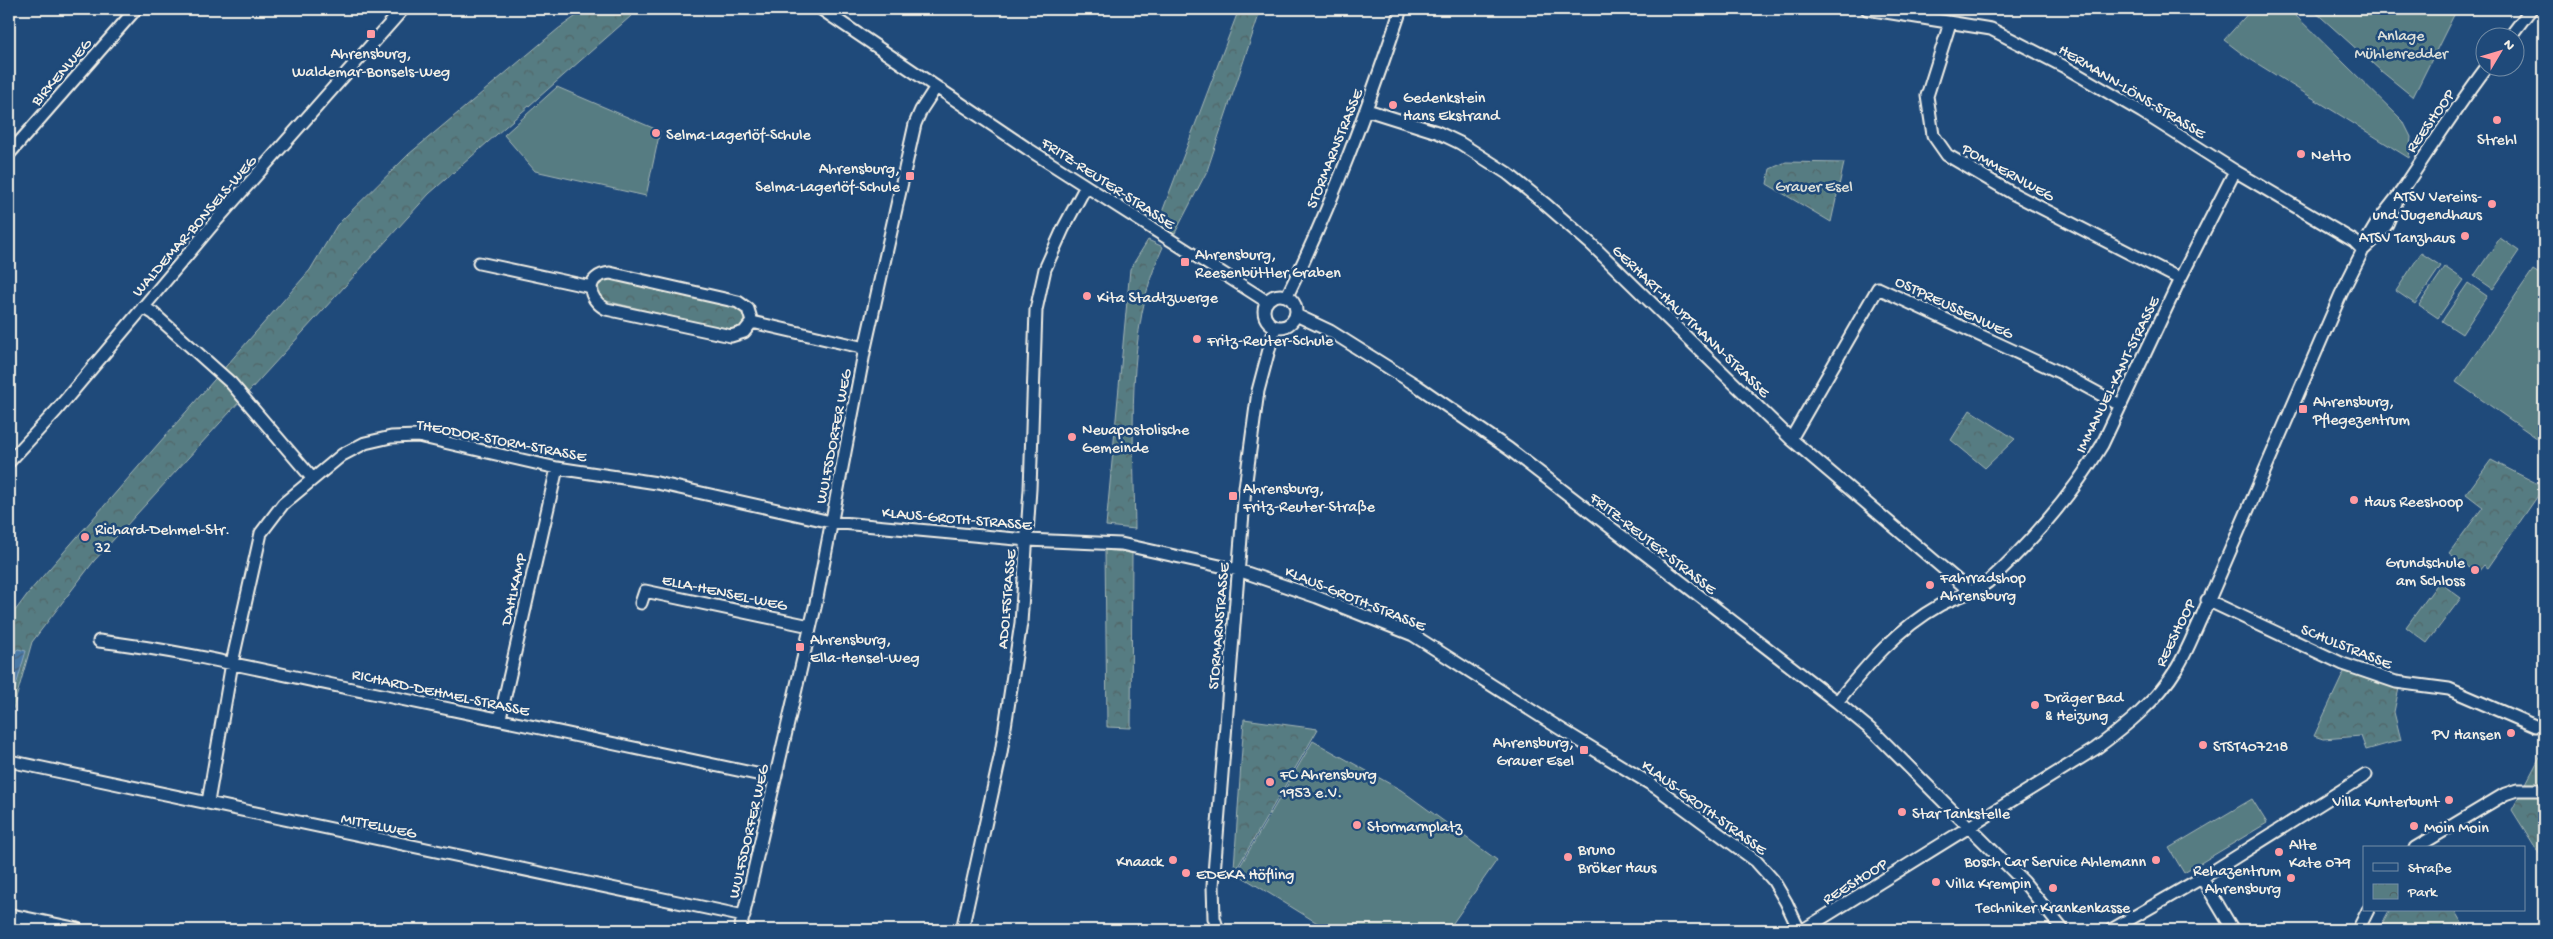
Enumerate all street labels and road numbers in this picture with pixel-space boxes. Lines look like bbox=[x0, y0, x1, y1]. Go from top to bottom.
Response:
street label: BIRKENWEG bbox=[27, 35, 98, 112]
street label: HERMANN-LÖNS-STRASSE bbox=[2054, 41, 2209, 145]
street label: STORMARNSTRASSE bbox=[1304, 86, 1369, 212]
street label: REESHOOP bbox=[2403, 87, 2461, 157]
street label: FRITZ-REUTER-STRASSE bbox=[1036, 134, 1178, 236]
street label: POMMERNWEG bbox=[1957, 140, 2058, 208]
street label: WALDEMAR-BONSELS-WEG bbox=[129, 152, 263, 302]
street label: GERHART-HAUPTMANN-STRASSE bbox=[1607, 242, 1773, 404]
street label: OSTPREUSSENWEG bbox=[1891, 273, 2017, 345]
street label: IMMANUEL-KANT-STRASSE bbox=[2073, 293, 2166, 457]
street label: WULFSDORFER WEG bbox=[813, 367, 858, 506]
street label: THEODOR-STORM-STRASSE bbox=[414, 416, 589, 468]
street label: FRITZ-REUTER-STRASSE bbox=[1584, 489, 1720, 601]
street label: KLAUS-GROTH-STRASSE bbox=[881, 504, 1033, 537]
street label: ADOLFSTRASSE bbox=[995, 548, 1022, 650]
street label: DAHLKAMP bbox=[498, 552, 533, 628]
street label: STORMARNSTRASSE bbox=[1205, 561, 1236, 690]
street label: KLAUS-GROTH-STRASSE bbox=[1281, 563, 1429, 638]
street label: ELLA-HENSEL-WEG bbox=[660, 572, 790, 617]
street label: REESHOOP bbox=[2153, 596, 2202, 670]
street label: SCHULSTRASSE bbox=[2297, 621, 2395, 676]
street label: RICHARD-DEHMEL-STRASSE bbox=[350, 666, 532, 723]
street label: KLAUS-GROTH-STRASSE bbox=[1637, 757, 1770, 861]
street label: WULFSDORFER WEG bbox=[726, 762, 775, 901]
street label: MITTELWEG bbox=[339, 810, 419, 845]
street label: REESHOOP bbox=[1820, 855, 1892, 910]

